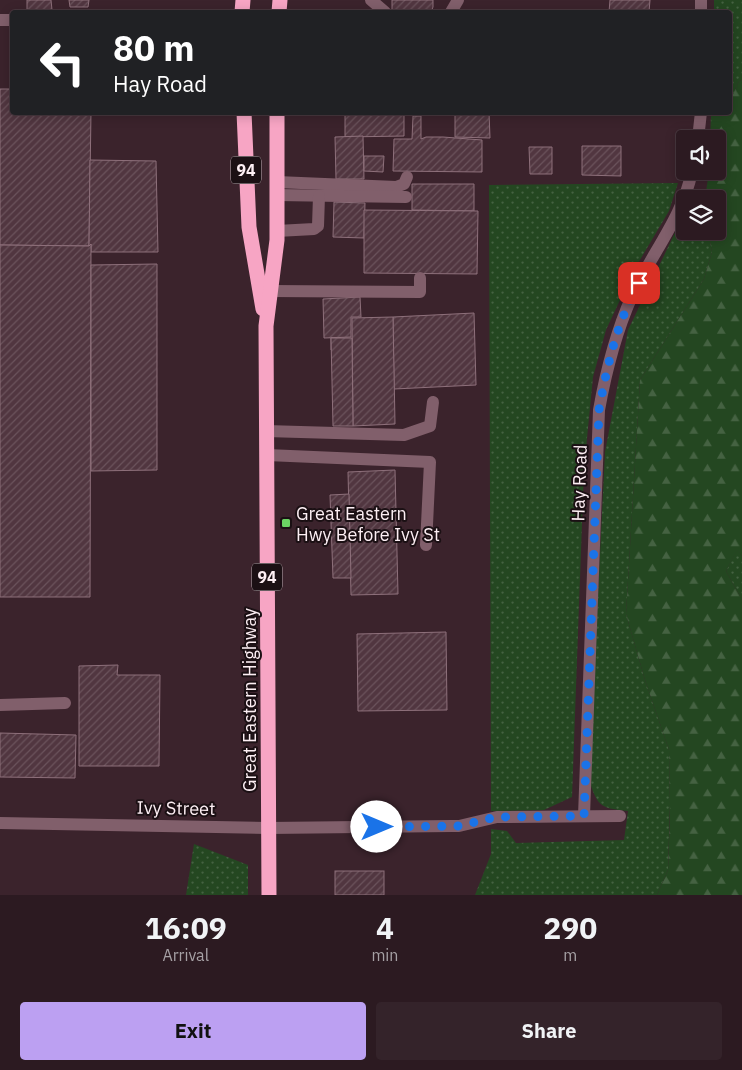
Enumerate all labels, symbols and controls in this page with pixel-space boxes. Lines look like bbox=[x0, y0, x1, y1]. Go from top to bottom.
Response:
text: 80 m bbox=[113, 25, 195, 71]
icon: left bbox=[30, 30, 95, 95]
text: Hay Road bbox=[113, 69, 207, 98]
map controls bbox=[676, 130, 726, 240]
button: sound bbox=[676, 130, 726, 180]
road number: 94 bbox=[231, 156, 261, 184]
button: layers bbox=[676, 190, 726, 240]
pin bbox=[618, 262, 660, 304]
icon: arrive bbox=[625, 269, 653, 297]
street label: Hay Road bbox=[566, 444, 592, 522]
place label: Great Eastern Hwy Before Ivy St bbox=[296, 502, 440, 546]
marker: Great Eastern Hwy Before Ivy St bbox=[280, 517, 292, 529]
road number: 94 bbox=[252, 564, 282, 590]
street label: Great Eastern Highway bbox=[238, 608, 261, 792]
street label: Ivy Street bbox=[136, 796, 216, 820]
position arrow bbox=[350, 800, 402, 852]
text: 16:09 bbox=[145, 908, 227, 947]
text: 4 bbox=[376, 908, 394, 947]
text: 290 bbox=[543, 908, 597, 947]
text: Arrival bbox=[162, 945, 209, 965]
text: min bbox=[371, 945, 398, 965]
text: m bbox=[563, 945, 577, 965]
button: Exit bbox=[20, 1002, 366, 1060]
button: Share bbox=[376, 1002, 722, 1060]

